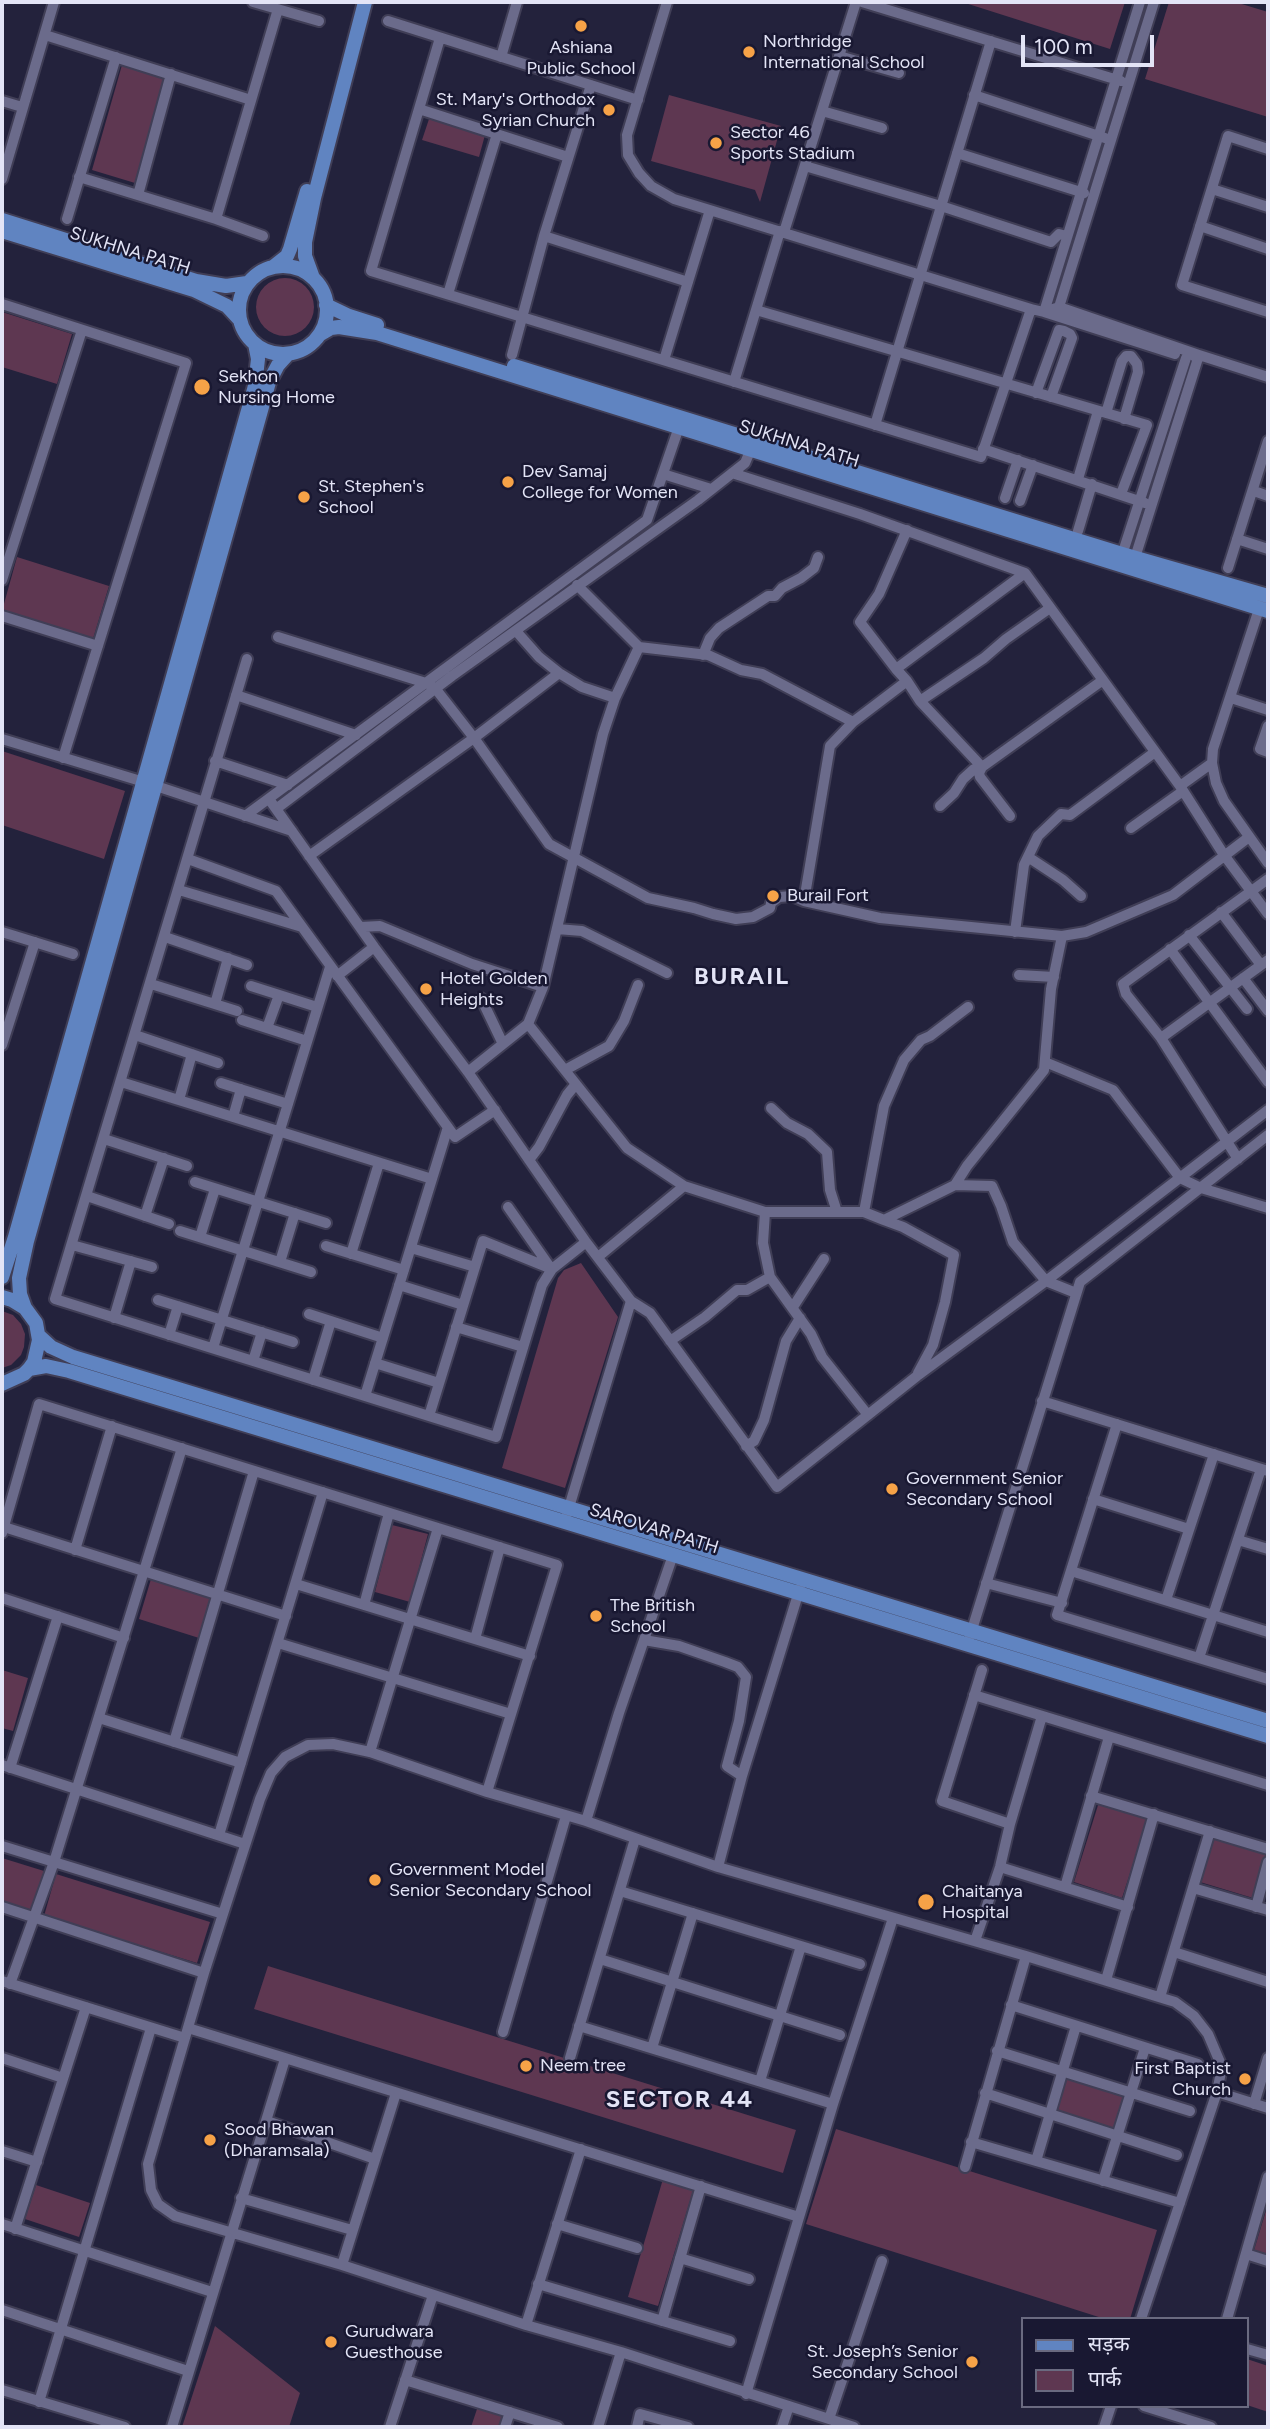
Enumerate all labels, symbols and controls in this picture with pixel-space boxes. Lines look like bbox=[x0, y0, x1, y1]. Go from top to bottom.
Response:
marker: Ashiana Public School bbox=[573, 18, 589, 34]
scale bar bbox=[1025, 21, 1158, 65]
place label: Northridge International School bbox=[763, 31, 925, 74]
text: 100 m bbox=[1034, 34, 1093, 59]
place label: Ashiana Public School bbox=[527, 37, 635, 80]
marker: Northridge International School bbox=[741, 44, 757, 60]
place label: St. Mary's Orthodox Syrian Church bbox=[436, 89, 595, 132]
marker: St. Mary's Orthodox Syrian Church bbox=[601, 102, 617, 118]
place label: Sector 46 Sports Stadium bbox=[730, 122, 855, 164]
marker: Sector 46 Sports Stadium bbox=[708, 135, 724, 151]
street label: SUKHNA PATH bbox=[67, 222, 193, 280]
place label: Sekhon Nursing Home bbox=[218, 366, 335, 408]
marker: Sekhon Nursing Home bbox=[192, 377, 212, 397]
street label: SUKHNA PATH bbox=[736, 415, 862, 473]
place label: Dev Samaj College for Women bbox=[522, 461, 678, 504]
marker: Dev Samaj College for Women bbox=[500, 474, 516, 490]
place label: St. Stephen's School bbox=[318, 476, 424, 518]
marker: St. Stephen's School bbox=[296, 489, 312, 505]
place label: Burail Fort bbox=[787, 885, 869, 907]
marker: Burail Fort bbox=[765, 888, 781, 904]
district label: BURAIL bbox=[695, 963, 789, 991]
place label: Hotel Golden Heights bbox=[440, 968, 547, 1010]
marker: Hotel Golden Heights bbox=[418, 981, 434, 997]
place label: Government Senior Secondary School bbox=[906, 1468, 1063, 1510]
marker: Government Senior Secondary School bbox=[884, 1481, 900, 1497]
street label: SAROVAR PATH bbox=[587, 1499, 721, 1559]
place label: The British School bbox=[610, 1595, 695, 1638]
marker: The British School bbox=[588, 1608, 604, 1624]
place label: Government Model Senior Secondary School bbox=[389, 1859, 592, 1902]
marker: Government Model Senior Secondary School bbox=[367, 1872, 383, 1888]
place label: Chaitanya Hospital bbox=[942, 1881, 1023, 1924]
marker: Chaitanya Hospital bbox=[916, 1892, 936, 1912]
place label: Neem tree bbox=[540, 2055, 626, 2077]
marker: Neem tree bbox=[518, 2058, 534, 2074]
place label: First Baptist Church bbox=[1134, 2058, 1231, 2100]
marker: First Baptist Church bbox=[1237, 2071, 1253, 2087]
district label: SECTOR 44 bbox=[607, 2086, 753, 2114]
place label: Sood Bhawan (Dharamsala) bbox=[224, 2119, 334, 2162]
marker: Sood Bhawan (Dharamsala) bbox=[202, 2132, 218, 2148]
legend bbox=[1021, 2317, 1249, 2408]
place label: Gurudwara Guesthouse bbox=[345, 2321, 442, 2364]
text: सड़क bbox=[1088, 2331, 1130, 2356]
marker: Gurudwara Guesthouse bbox=[323, 2334, 339, 2350]
place label: St. Joseph’s Senior Secondary School bbox=[807, 2341, 958, 2384]
marker: St. Joseph’s Senior Secondary School bbox=[964, 2354, 980, 2370]
text: पार्क bbox=[1088, 2366, 1122, 2391]

